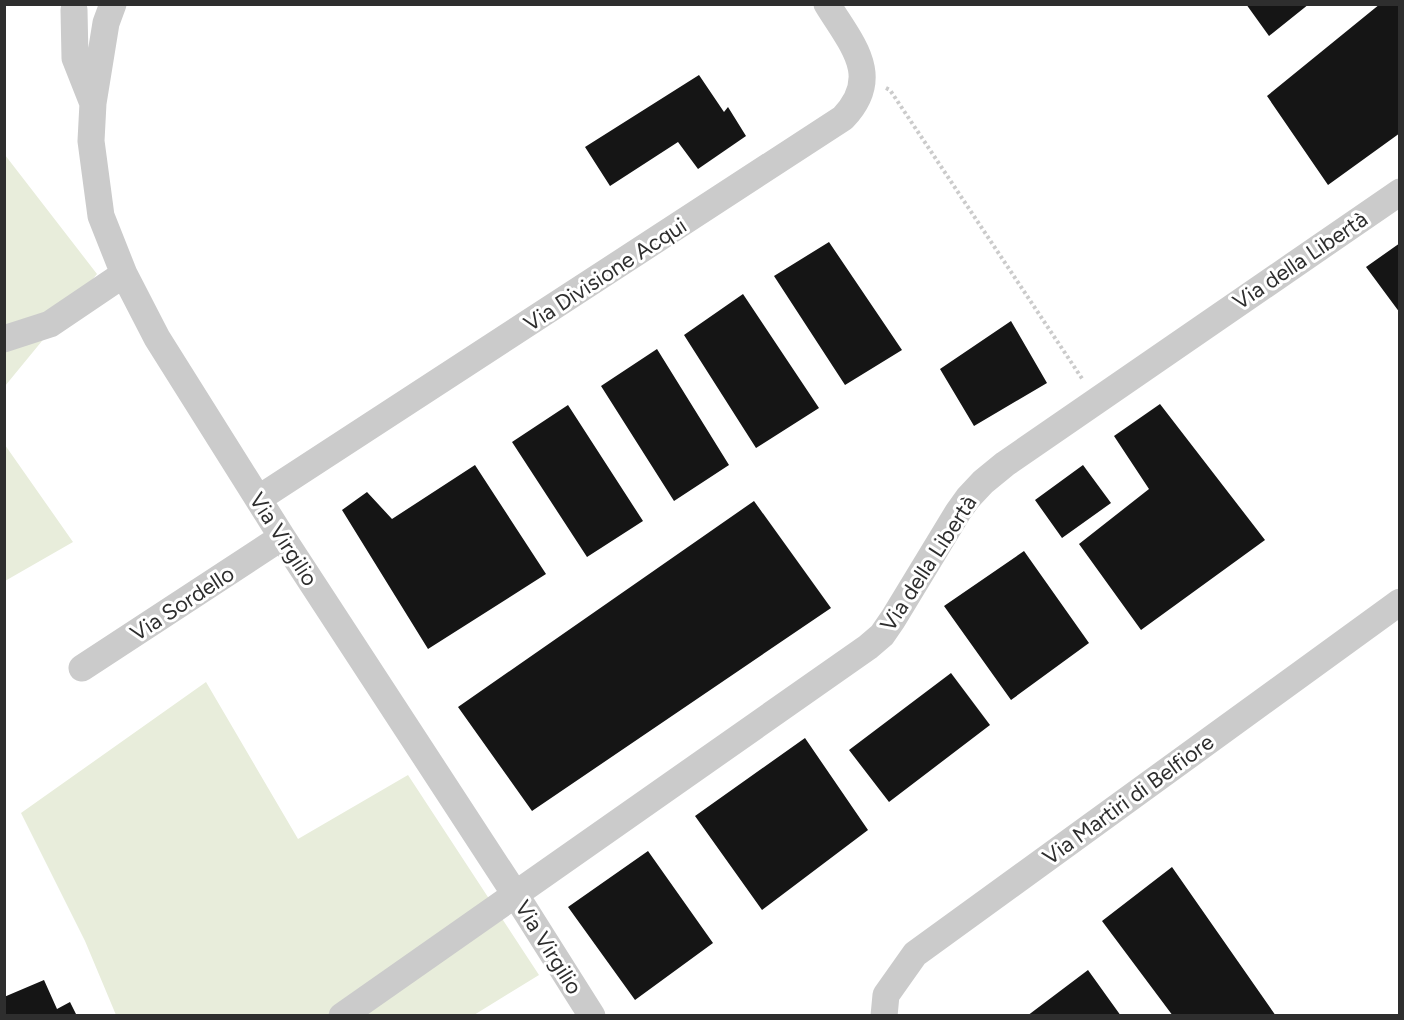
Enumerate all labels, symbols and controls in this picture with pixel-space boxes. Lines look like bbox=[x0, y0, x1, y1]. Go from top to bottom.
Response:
street label: Via della Libertà bbox=[1228, 205, 1373, 315]
street label: Via Divisione Acqui bbox=[519, 212, 692, 337]
street label: Via Virgilio bbox=[244, 488, 324, 591]
street label: Via della Libertà bbox=[874, 490, 982, 636]
street label: Via Sordello bbox=[125, 560, 239, 647]
street label: Via Martiri di Belfiore bbox=[1038, 728, 1219, 871]
street label: Via Virgilio bbox=[509, 895, 588, 999]

